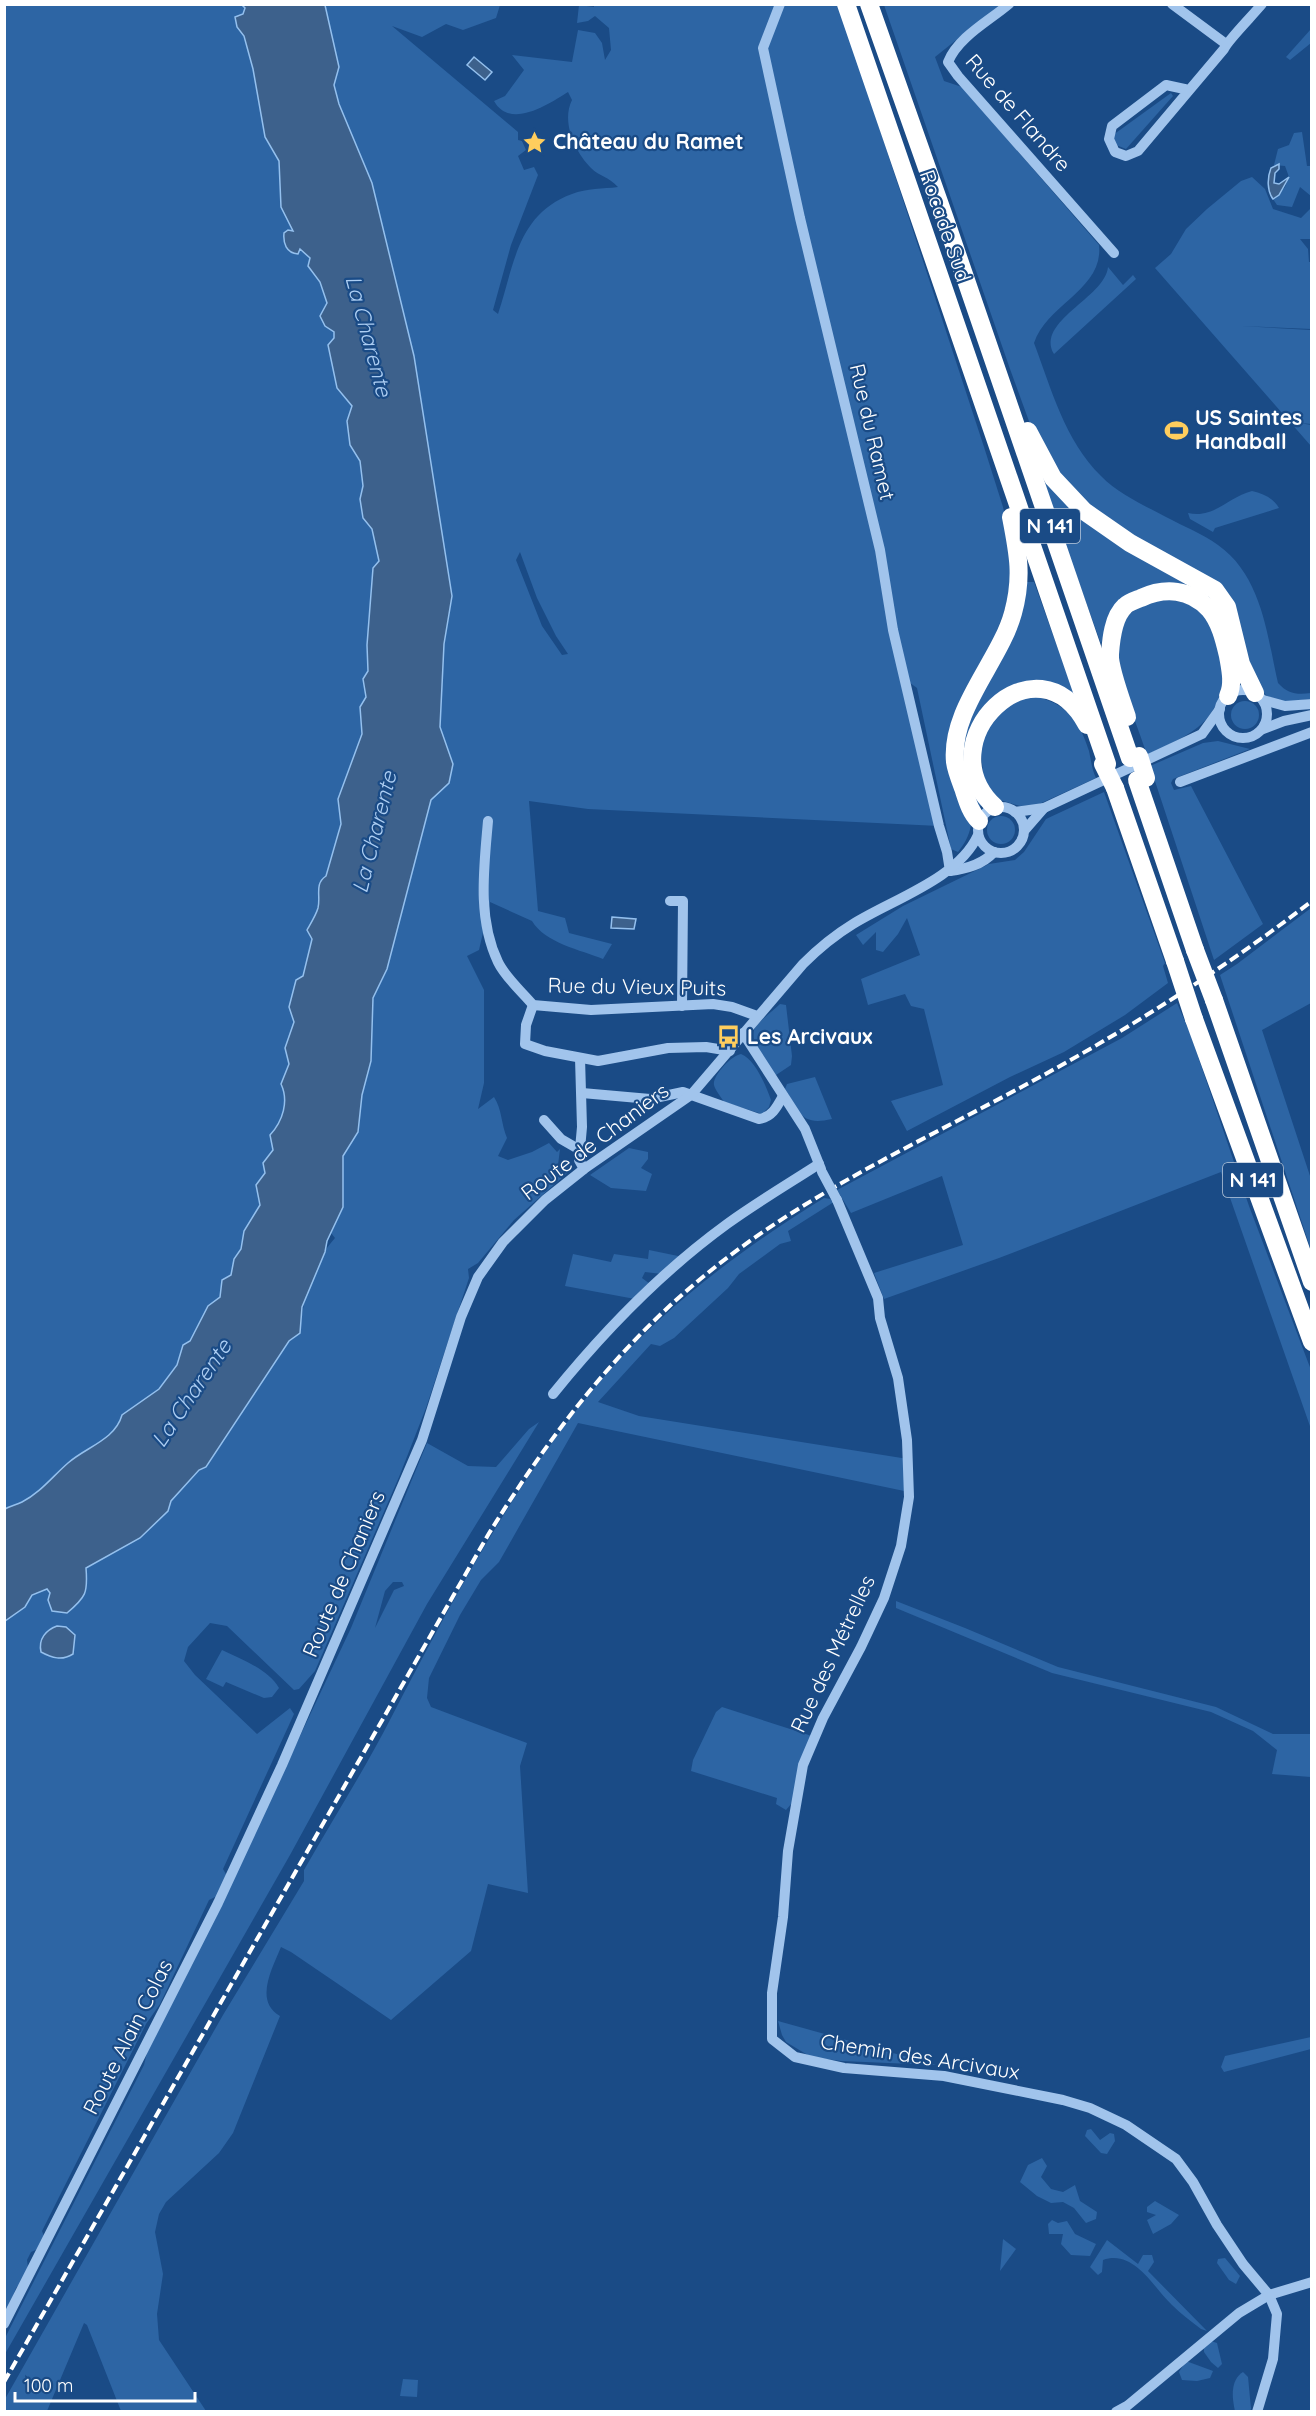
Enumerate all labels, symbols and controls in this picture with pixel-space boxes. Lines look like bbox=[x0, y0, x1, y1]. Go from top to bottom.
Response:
street label: Rue de Flandre bbox=[961, 48, 1077, 177]
place label: Château du Ramet bbox=[553, 128, 744, 154]
place icon: Château du Ramet bbox=[522, 129, 548, 155]
street label: Rocade Sud bbox=[915, 166, 977, 285]
water label: La Charente bbox=[339, 272, 399, 401]
street label: Rue du Ramet bbox=[845, 361, 901, 503]
place label: US Saintes Handball bbox=[1195, 404, 1302, 454]
sports icon: US Saintes Handball bbox=[1164, 417, 1190, 443]
road number: N 141 bbox=[1020, 509, 1080, 543]
water label: La Charente bbox=[345, 767, 403, 896]
street label: Rue du Vieux Puits bbox=[548, 971, 727, 1001]
place label: Les Arcivaux bbox=[747, 1023, 872, 1049]
bus stop icon: Les Arcivaux bbox=[716, 1024, 742, 1050]
street label: Route de Chaniers bbox=[515, 1077, 673, 1205]
road number: N 141 bbox=[1223, 1163, 1283, 1197]
water label: La Charente bbox=[145, 1332, 238, 1452]
street label: Route de Chaniers bbox=[296, 1486, 390, 1661]
street label: Rue des Métrelles bbox=[784, 1571, 880, 1736]
street label: Route Alain Colas bbox=[77, 1955, 177, 2118]
street label: Chemin des Arcivaux bbox=[819, 2027, 1022, 2085]
scale bar bbox=[15, 2365, 195, 2403]
text: 100 m bbox=[24, 2374, 73, 2397]

